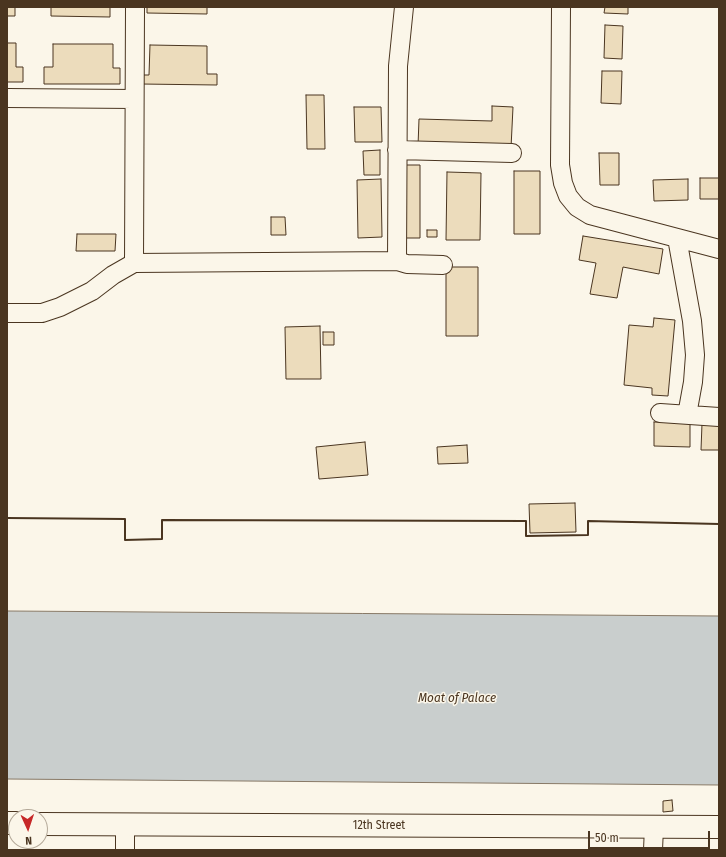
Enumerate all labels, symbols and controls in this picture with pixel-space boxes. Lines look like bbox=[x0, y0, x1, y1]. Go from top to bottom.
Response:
water label: Moat of Palace bbox=[418, 690, 496, 706]
north arrow bbox=[8, 809, 48, 849]
street label: 12th Street bbox=[353, 819, 405, 833]
scale bar bbox=[590, 823, 712, 849]
text: 50 m bbox=[595, 831, 619, 845]
text: N bbox=[25, 834, 32, 847]

